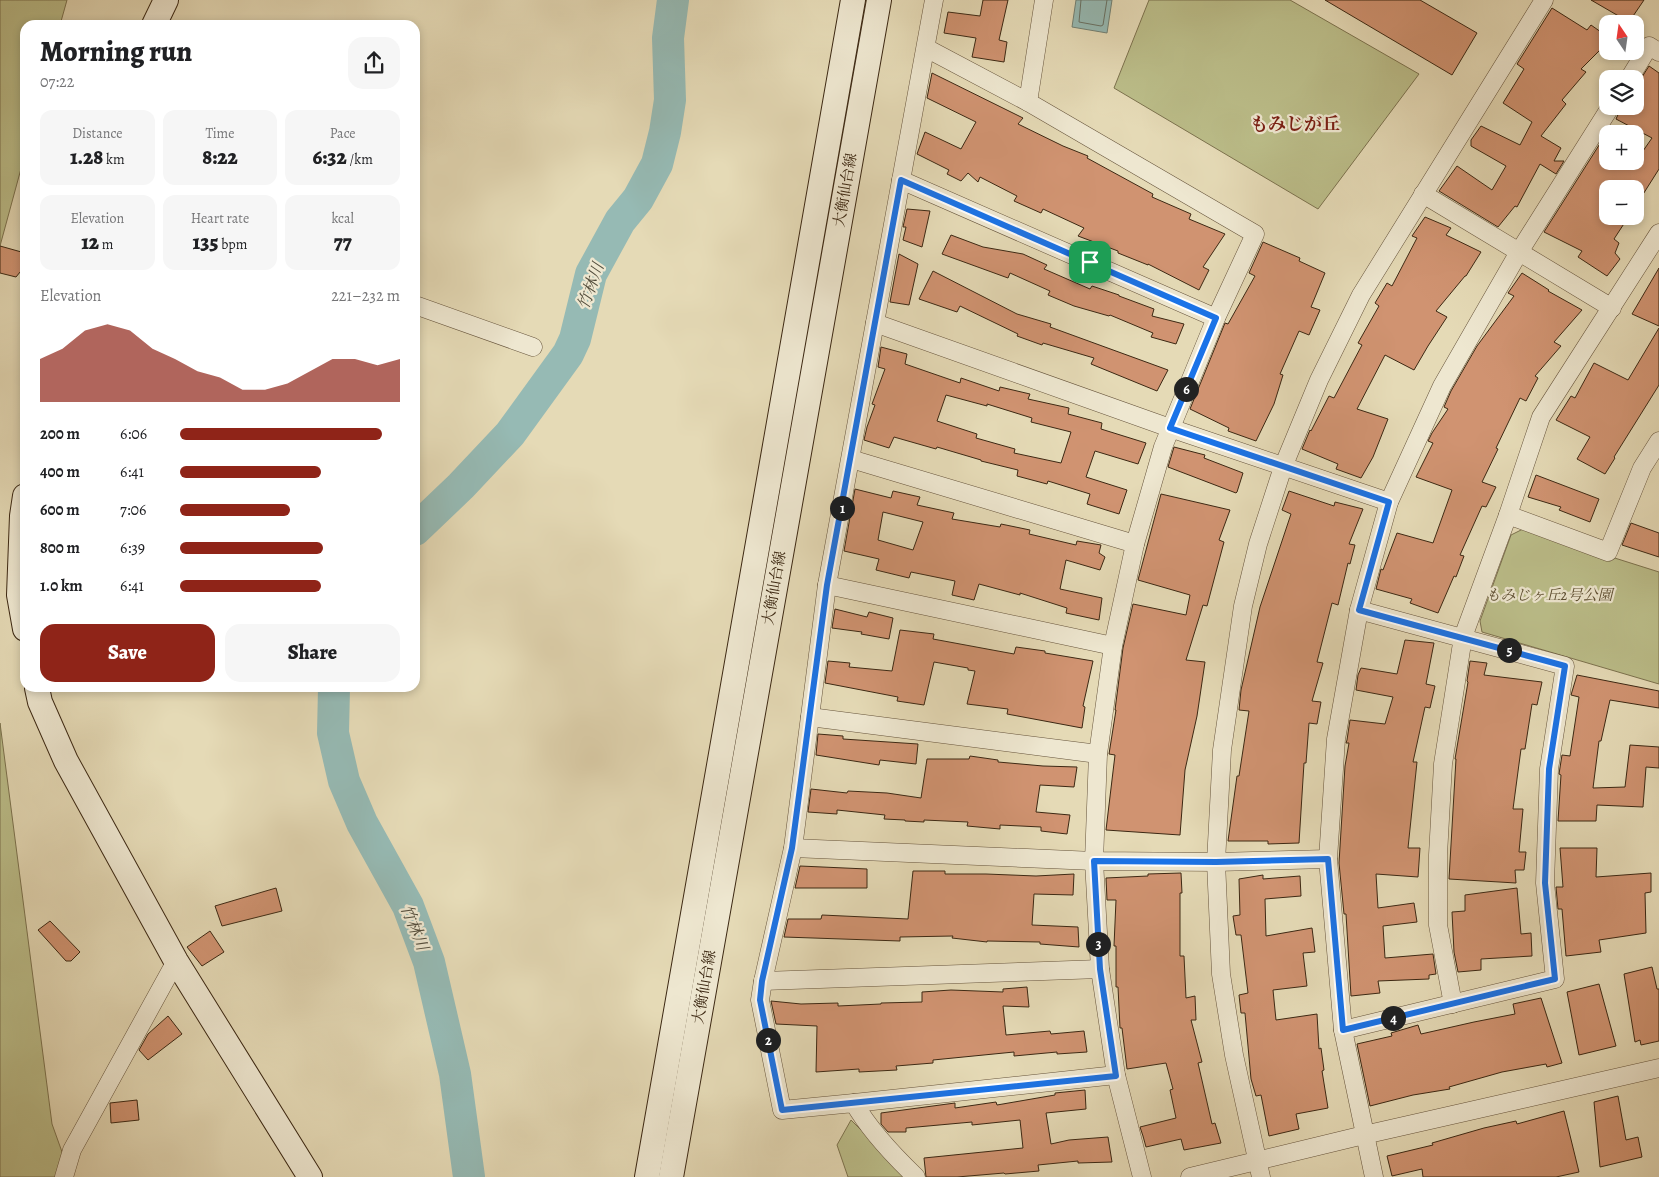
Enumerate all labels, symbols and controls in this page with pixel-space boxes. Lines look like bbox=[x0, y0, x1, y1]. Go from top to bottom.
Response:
north arrow bbox=[1599, 15, 1644, 60]
map controls bbox=[1599, 15, 1644, 225]
text: Morning run bbox=[40, 33, 192, 71]
button: share bbox=[348, 37, 400, 89]
button: layers bbox=[1599, 70, 1644, 115]
text: 07:22 bbox=[40, 71, 74, 93]
district label: もみじが丘 bbox=[1250, 112, 1340, 136]
text: Distance bbox=[72, 124, 122, 143]
text: Time bbox=[205, 124, 235, 143]
text: Pace bbox=[330, 124, 356, 143]
button: + bbox=[1599, 125, 1644, 170]
text: 1.28 bbox=[70, 143, 103, 171]
text: 8:22 bbox=[202, 143, 238, 171]
text: 6:32 bbox=[313, 143, 347, 171]
text: km bbox=[103, 150, 125, 169]
text: /km bbox=[347, 150, 373, 169]
street label: 大衡仙台線 bbox=[829, 151, 861, 229]
button: − bbox=[1599, 180, 1644, 225]
text: Elevation bbox=[70, 209, 124, 228]
text: Heart rate bbox=[191, 209, 249, 228]
text: kcal bbox=[331, 209, 354, 228]
text: 12 bbox=[81, 228, 99, 256]
text: 135 bbox=[193, 228, 218, 256]
text: 77 bbox=[334, 228, 352, 256]
text: m bbox=[99, 235, 114, 254]
text: bpm bbox=[218, 235, 247, 254]
pin bbox=[1069, 241, 1111, 283]
icon: arrive bbox=[1076, 248, 1104, 276]
water label: 竹林川 bbox=[572, 258, 610, 313]
text: Elevation bbox=[40, 285, 101, 307]
text: 221–232 m bbox=[331, 285, 400, 307]
pin: 6 bbox=[1174, 376, 1198, 402]
text: 6 bbox=[1183, 380, 1190, 399]
text: 200 m bbox=[40, 423, 80, 445]
text: 6:06 bbox=[120, 423, 147, 445]
text: 400 m bbox=[40, 461, 80, 483]
text: 6:41 bbox=[120, 461, 144, 483]
pin: 1 bbox=[830, 496, 854, 520]
text: 600 m bbox=[40, 499, 80, 521]
text: 7:06 bbox=[120, 499, 146, 521]
text: 1 bbox=[840, 499, 845, 518]
text: 800 m bbox=[40, 537, 80, 559]
text: 6:39 bbox=[120, 537, 145, 559]
street label: 大衡仙台線 bbox=[758, 549, 790, 627]
text: 1.0 km bbox=[40, 575, 83, 597]
text: 6:41 bbox=[120, 575, 144, 597]
park label: もみじヶ丘2号公園 bbox=[1486, 585, 1615, 605]
button: Save bbox=[40, 624, 215, 682]
button: Share bbox=[225, 624, 400, 682]
pin: 5 bbox=[1496, 638, 1522, 662]
text: 5 bbox=[1507, 641, 1512, 660]
water label: 竹林川 bbox=[395, 901, 434, 956]
pin: 3 bbox=[1086, 932, 1110, 956]
text: 3 bbox=[1095, 935, 1102, 954]
street label: 大衡仙台線 bbox=[688, 948, 720, 1026]
pin: 4 bbox=[1380, 1006, 1406, 1030]
text: 4 bbox=[1390, 1009, 1397, 1028]
pin: 2 bbox=[756, 1028, 780, 1052]
text: 2 bbox=[765, 1031, 772, 1050]

